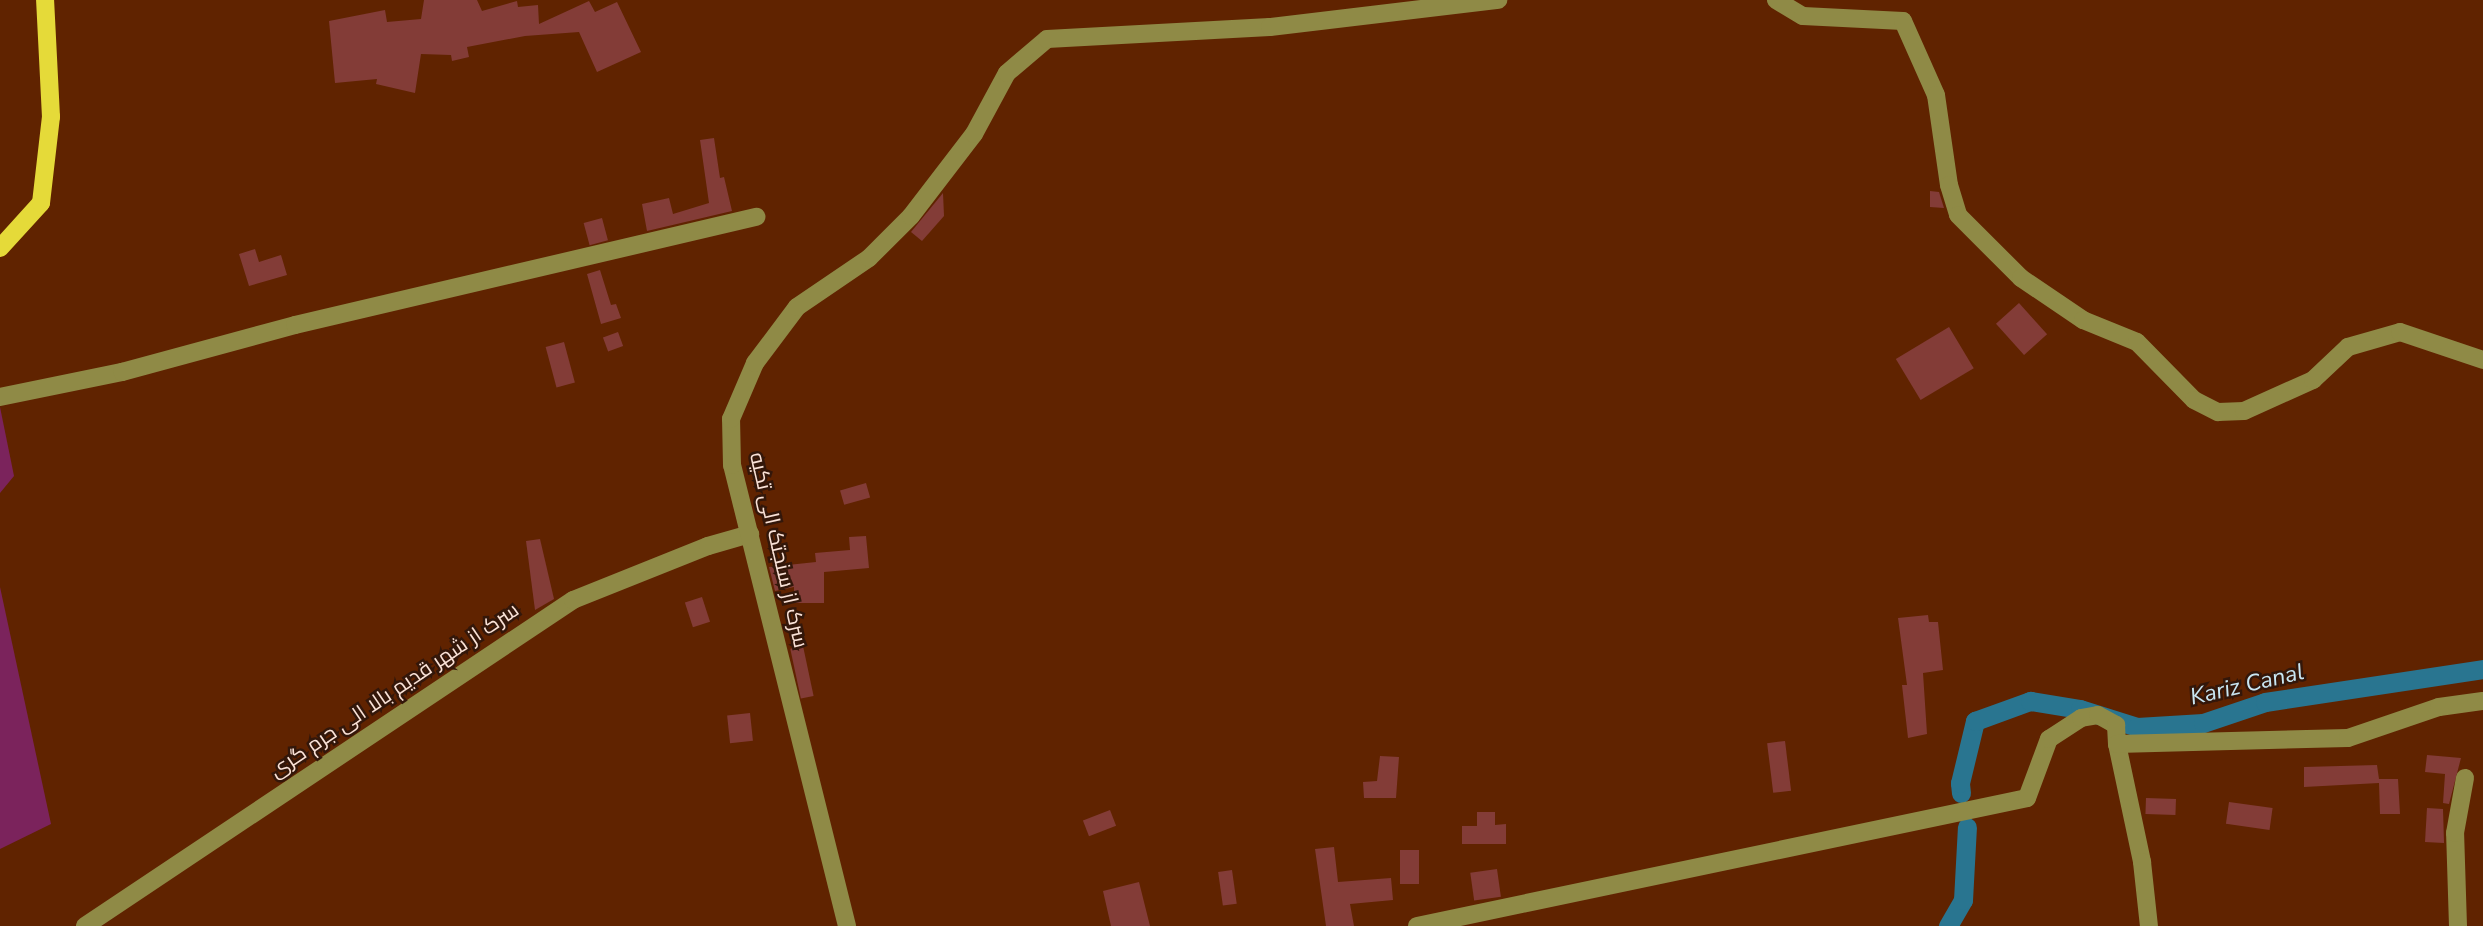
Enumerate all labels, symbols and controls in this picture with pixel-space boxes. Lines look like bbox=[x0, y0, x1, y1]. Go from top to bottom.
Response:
street label: سرک از سنجتک الی تکیه bbox=[744, 450, 814, 650]
street label: سرک از شهر قدیم بالا الی جرم گری bbox=[265, 597, 523, 783]
water label: Kariz Canal bbox=[2187, 659, 2307, 711]

